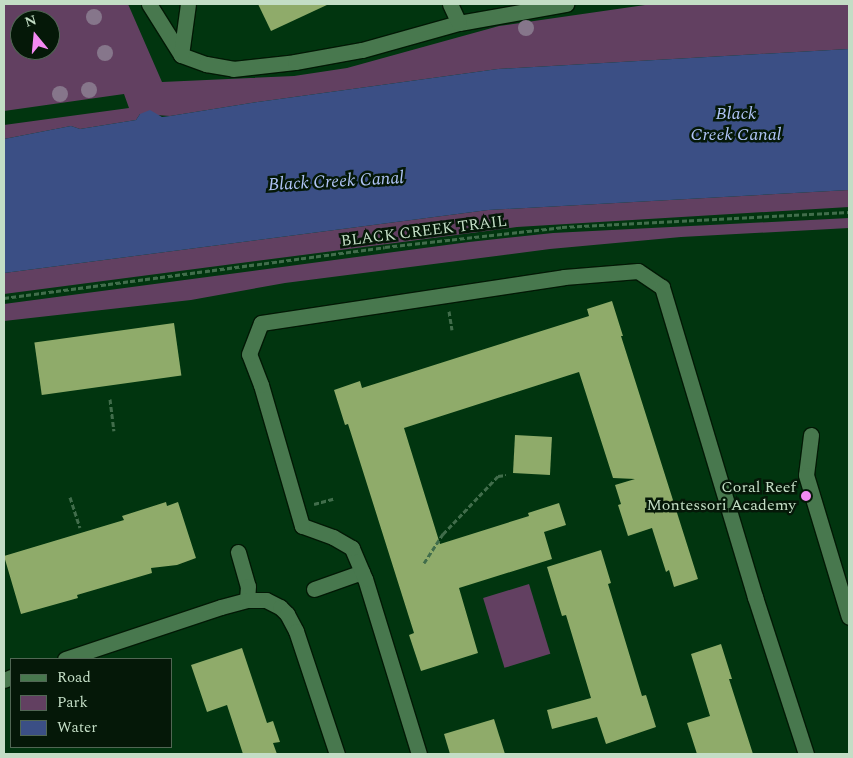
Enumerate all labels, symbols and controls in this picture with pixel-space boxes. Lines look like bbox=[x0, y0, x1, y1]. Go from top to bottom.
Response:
text: N bbox=[22, 9, 39, 33]
north arrow bbox=[10, 10, 60, 60]
water label: Black Creek Canal bbox=[691, 104, 781, 146]
water label: Black Creek Canal bbox=[267, 168, 405, 196]
street label: BLACK CREEK TRAIL bbox=[340, 211, 508, 251]
place label: Coral Reef Montessori Academy bbox=[646, 477, 796, 515]
marker: Coral Reef Montessori Academy bbox=[800, 490, 812, 502]
legend bbox=[10, 658, 172, 748]
text: Road bbox=[57, 666, 91, 689]
text: Park bbox=[57, 691, 88, 714]
text: Water bbox=[57, 716, 97, 739]

